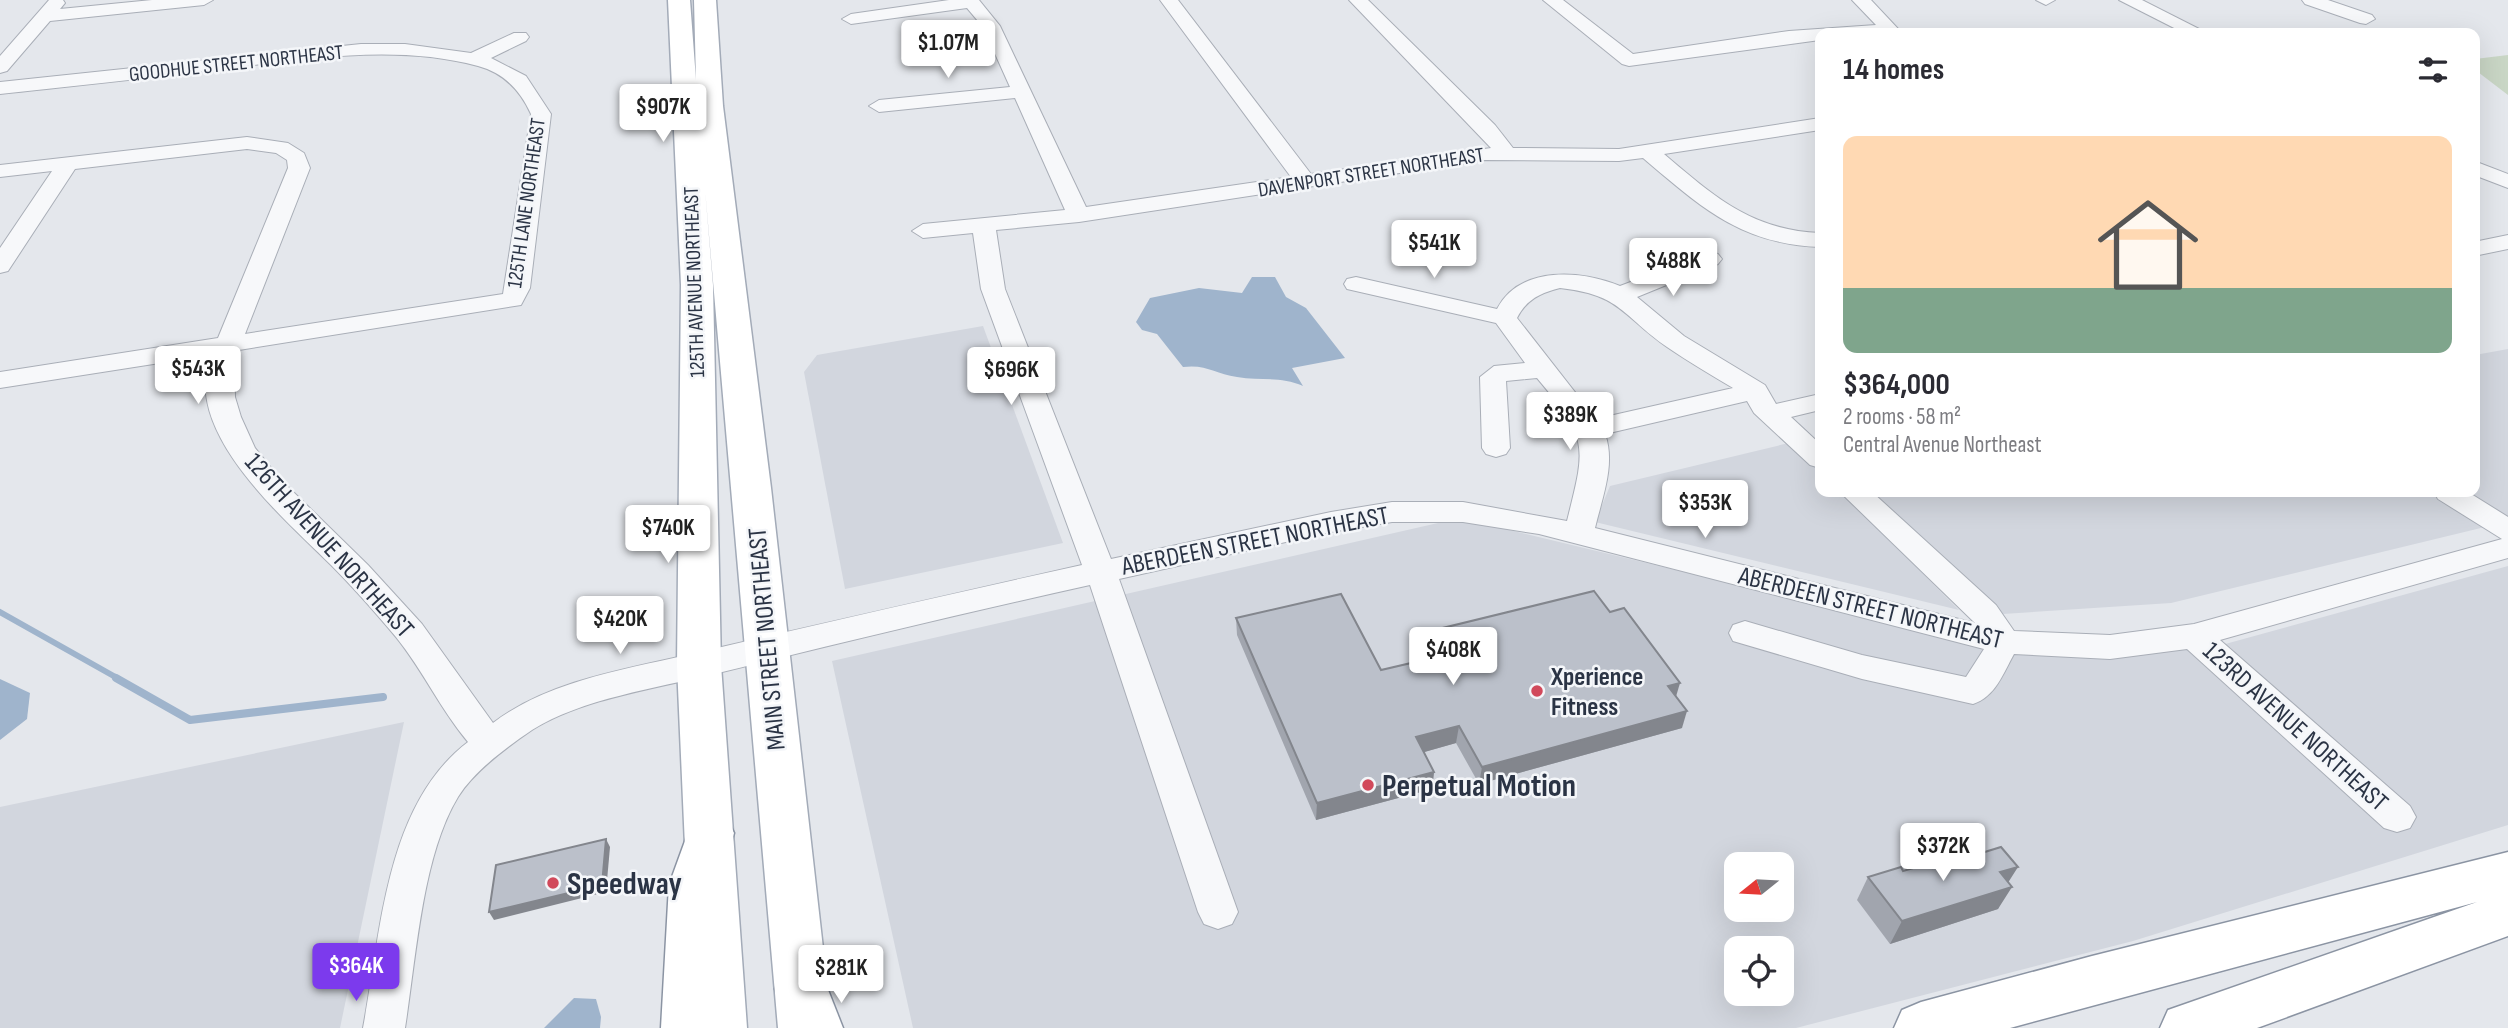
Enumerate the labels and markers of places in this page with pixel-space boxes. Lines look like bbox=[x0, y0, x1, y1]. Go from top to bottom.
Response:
pin: $1.07M bbox=[891, 20, 1005, 80]
pin: $907K bbox=[614, 85, 712, 144]
pin: $541K bbox=[1385, 220, 1483, 280]
pin: $488K bbox=[1624, 238, 1722, 298]
pin: $543K bbox=[149, 346, 247, 406]
pin: $696K bbox=[962, 348, 1060, 407]
pin: $389K bbox=[1521, 392, 1619, 452]
pin: $353K bbox=[1656, 480, 1754, 540]
pin: $740K bbox=[619, 505, 717, 565]
pin: $420K bbox=[571, 596, 669, 656]
pin: $408K bbox=[1404, 628, 1502, 687]
place label: Xperience Fitness bbox=[1550, 662, 1643, 723]
marker: Xperience Fitness bbox=[1529, 683, 1545, 699]
place label: Perpetual Motion bbox=[1382, 767, 1576, 806]
marker: Perpetual Motion bbox=[1360, 777, 1376, 793]
pin: $372K bbox=[1894, 824, 1992, 883]
place label: Speedway bbox=[567, 865, 682, 904]
marker: Speedway bbox=[545, 875, 561, 891]
pin: $364K bbox=[307, 944, 405, 1003]
pin: $281K bbox=[792, 946, 890, 1005]

